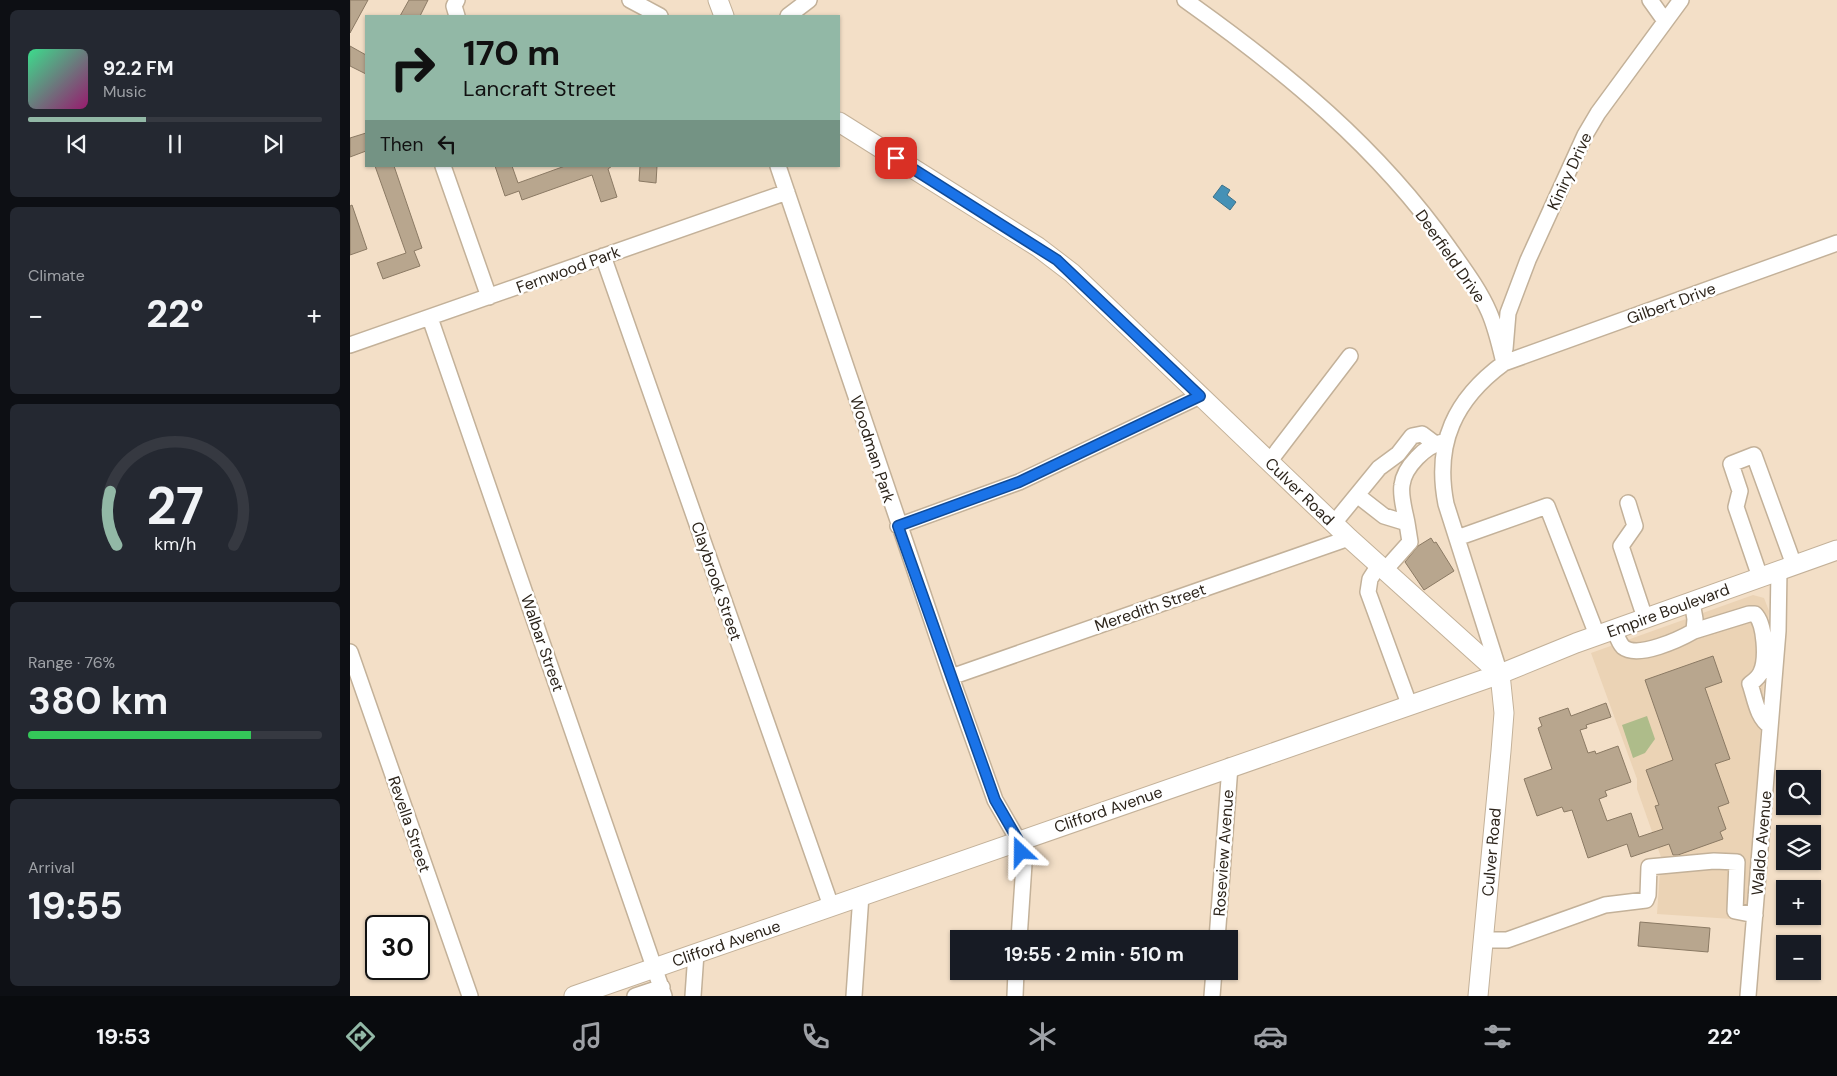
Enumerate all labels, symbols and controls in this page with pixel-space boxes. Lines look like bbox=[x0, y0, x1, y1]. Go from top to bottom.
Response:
text: 170 m bbox=[463, 30, 560, 76]
icon: right bbox=[380, 35, 445, 100]
text: 92.2 FM bbox=[103, 56, 174, 81]
text: Lancraft Street bbox=[463, 74, 616, 103]
text: Music bbox=[103, 81, 147, 102]
street label: Kiniry Drive bbox=[1542, 129, 1597, 213]
icon: previous bbox=[63, 130, 91, 158]
icon: pause bbox=[161, 130, 189, 158]
icon: next bbox=[259, 130, 287, 158]
icon: left bbox=[433, 130, 461, 158]
text: Then bbox=[380, 132, 423, 157]
pin bbox=[875, 137, 917, 179]
icon: arrive bbox=[882, 144, 910, 172]
street label: Deerfield Drive bbox=[1411, 206, 1490, 307]
street label: Fernwood Park bbox=[513, 241, 623, 298]
text: Climate bbox=[28, 265, 85, 286]
street label: Gilbert Drive bbox=[1624, 278, 1718, 329]
text: 22° bbox=[146, 289, 204, 339]
text: − bbox=[28, 297, 43, 334]
text: + bbox=[307, 297, 322, 334]
street label: Woodman Park bbox=[845, 393, 900, 506]
street label: Culver Road bbox=[1260, 453, 1339, 530]
text: 27 bbox=[146, 472, 204, 540]
street label: Claybrook Street bbox=[686, 519, 747, 644]
text: km/h bbox=[154, 532, 196, 556]
street label: Meredith Street bbox=[1092, 579, 1209, 636]
street label: Empire Boulevard bbox=[1604, 579, 1732, 642]
street label: Walbar Street bbox=[516, 592, 569, 694]
text: Range · 76% bbox=[28, 652, 115, 673]
text: 380 km bbox=[28, 676, 168, 726]
map controls bbox=[1776, 770, 1821, 980]
button: search bbox=[1776, 770, 1821, 815]
street label: Revella Street bbox=[383, 773, 436, 875]
street label: Clifford Avenue bbox=[1051, 781, 1165, 838]
street label: Roseview Avenue bbox=[1209, 789, 1238, 917]
street label: Waldo Avenue bbox=[1746, 790, 1777, 896]
street label: Culver Road bbox=[1477, 807, 1506, 897]
position arrow bbox=[994, 825, 1046, 877]
button: layers bbox=[1776, 825, 1821, 870]
text: Arrival bbox=[28, 857, 75, 878]
button: + bbox=[1776, 880, 1821, 925]
text: 19:55 bbox=[28, 881, 123, 931]
speed limit sign: 30 bbox=[365, 915, 430, 980]
street label: Clifford Avenue bbox=[669, 915, 783, 972]
button: − bbox=[1776, 935, 1821, 980]
text: 19:55 · 2 min · 510 m bbox=[1004, 942, 1184, 967]
icon: directions bbox=[343, 1019, 378, 1054]
icon: music bbox=[570, 1019, 605, 1054]
icon: phone bbox=[798, 1019, 833, 1054]
icon: climate bbox=[1025, 1019, 1060, 1054]
icon: car bbox=[1253, 1019, 1288, 1054]
icon: filters bbox=[1480, 1019, 1515, 1054]
text: 19:53 bbox=[96, 1022, 151, 1051]
text: 22° bbox=[1707, 1022, 1741, 1051]

